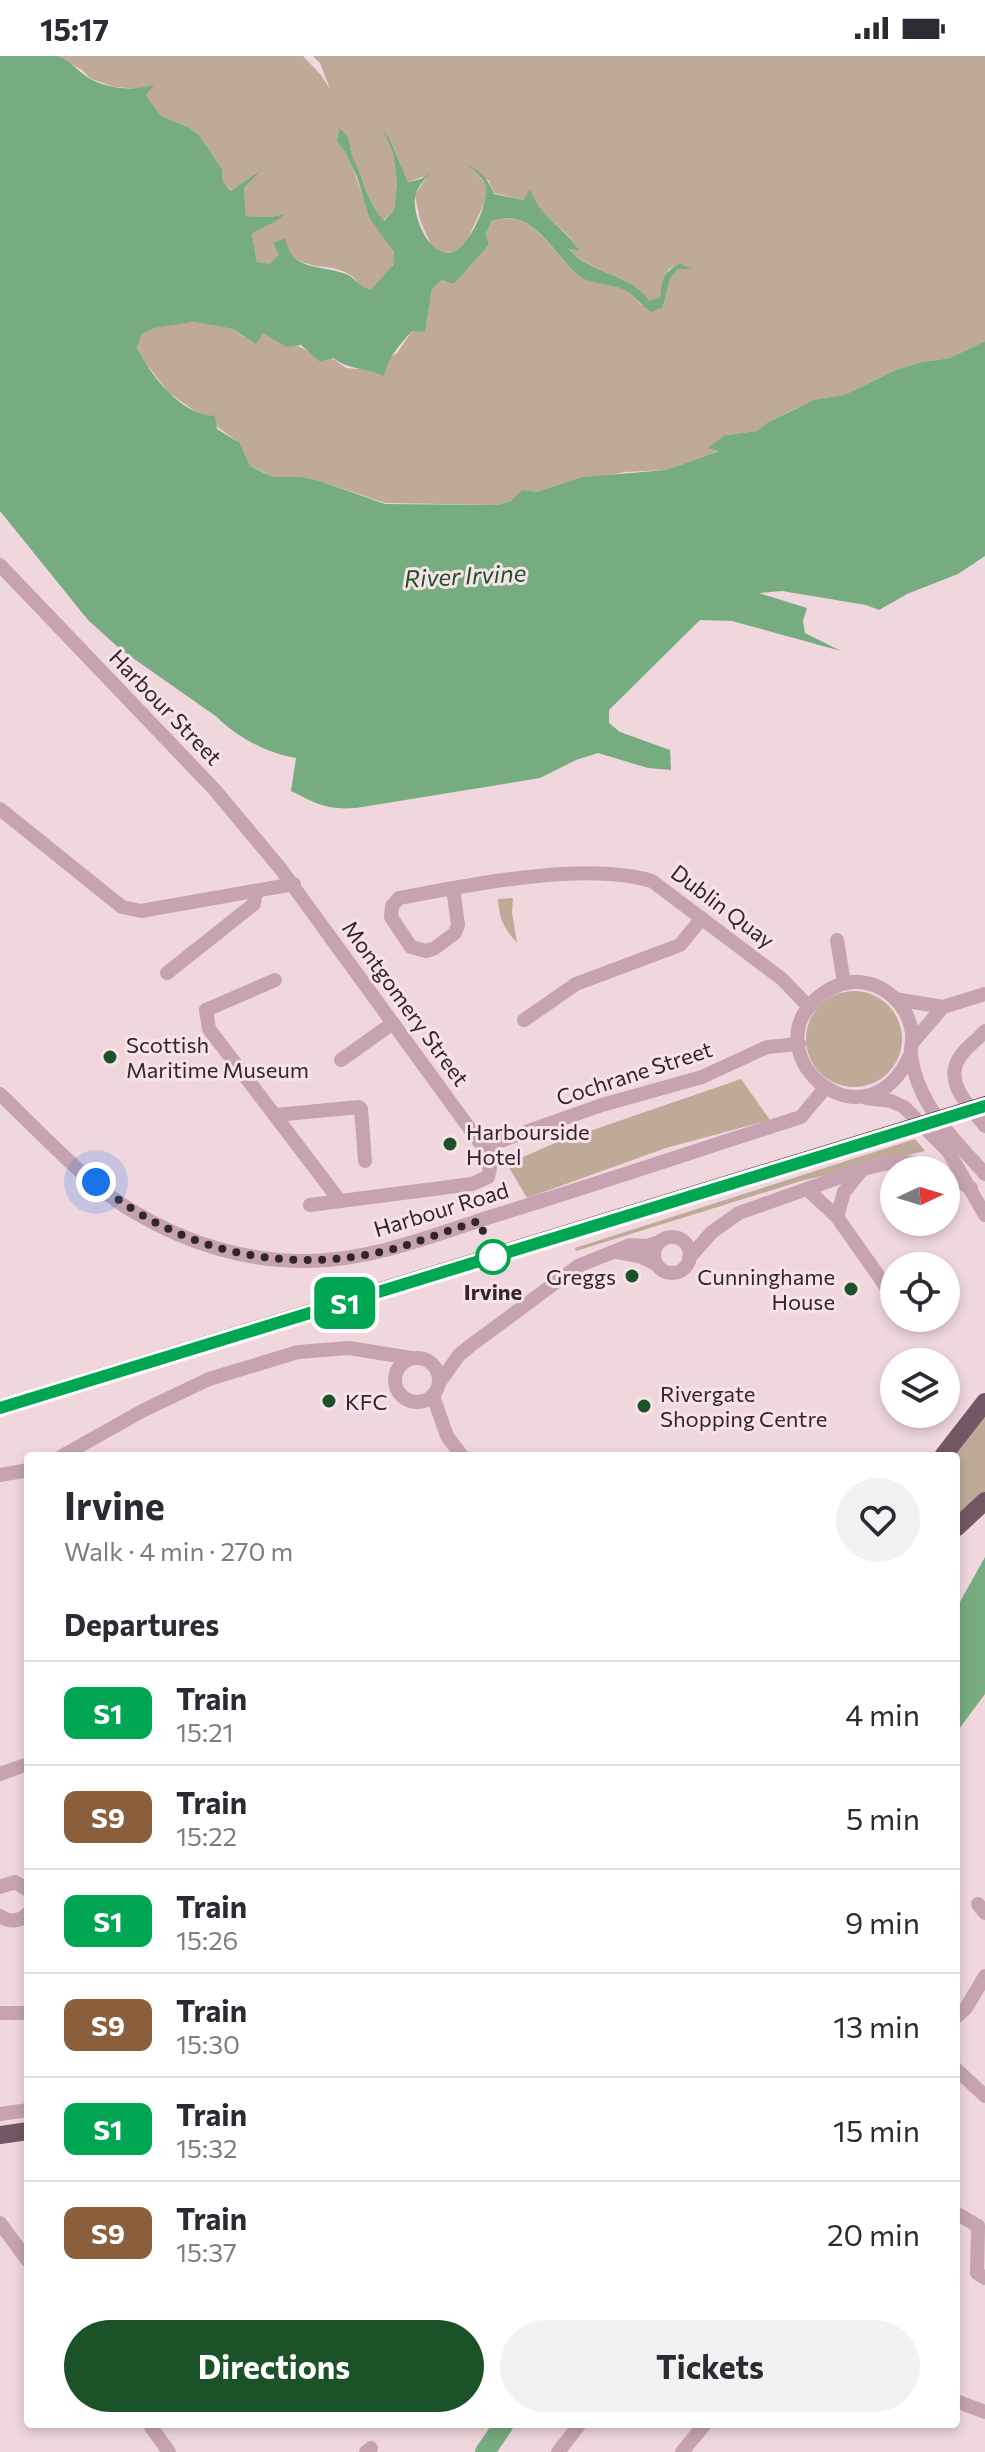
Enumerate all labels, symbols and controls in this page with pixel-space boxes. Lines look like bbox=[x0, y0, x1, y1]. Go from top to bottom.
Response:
text: 15:17 bbox=[40, 10, 109, 47]
water label: River Irvine bbox=[403, 557, 527, 593]
street label: Harbour Street bbox=[104, 644, 228, 770]
street label: Dublin Quay bbox=[666, 858, 780, 954]
street label: Montgomery Street bbox=[337, 915, 475, 1091]
place label: Scottish Maritime Museum bbox=[126, 1031, 309, 1083]
street label: Cochrane Street bbox=[553, 1035, 715, 1111]
marker: Scottish Maritime Museum bbox=[101, 1048, 119, 1066]
place label: Harbourside Hotel bbox=[466, 1118, 590, 1170]
marker: Harbourside Hotel bbox=[441, 1135, 459, 1153]
north arrow bbox=[880, 1156, 960, 1236]
map controls bbox=[880, 1156, 960, 1428]
your location bbox=[76, 1162, 116, 1202]
street label: Harbour Road bbox=[370, 1176, 512, 1242]
marker: Irvine bbox=[476, 1240, 510, 1274]
button: locate bbox=[880, 1252, 960, 1332]
place label: Greggs bbox=[546, 1263, 616, 1290]
place label: Cunninghame House bbox=[697, 1263, 835, 1315]
marker: Greggs bbox=[623, 1267, 641, 1285]
line badge: S1 bbox=[309, 1277, 381, 1329]
place label: Irvine bbox=[464, 1278, 522, 1305]
marker: Cunninghame House bbox=[842, 1280, 860, 1298]
text: S1 bbox=[330, 1286, 360, 1320]
button: layers bbox=[880, 1348, 960, 1428]
place label: Rivergate Shopping Centre bbox=[660, 1380, 827, 1432]
place label: KFC bbox=[345, 1388, 387, 1415]
marker: KFC bbox=[320, 1392, 338, 1410]
marker: Rivergate Shopping Centre bbox=[635, 1397, 653, 1415]
button: heart bbox=[836, 1478, 920, 1562]
text: Irvine bbox=[64, 1481, 165, 1528]
text: Walk · 4 min · 270 m bbox=[64, 1535, 293, 1566]
text: Departures bbox=[64, 1605, 219, 1642]
text: Train bbox=[176, 1679, 247, 1716]
text: 4 min bbox=[845, 1695, 920, 1732]
text: S1 bbox=[93, 1696, 123, 1730]
text: 15:21 bbox=[176, 1716, 234, 1747]
text: Train bbox=[176, 1783, 247, 1820]
text: 5 min bbox=[846, 1799, 920, 1836]
text: S9 bbox=[91, 1800, 125, 1834]
text: 15:22 bbox=[176, 1820, 237, 1851]
text: Train bbox=[176, 1887, 247, 1924]
text: 9 min bbox=[845, 1903, 920, 1940]
text: S1 bbox=[93, 1904, 123, 1938]
text: 15:26 bbox=[176, 1924, 238, 1955]
text: Train bbox=[176, 1991, 247, 2028]
text: 13 min bbox=[833, 2007, 920, 2044]
text: S9 bbox=[91, 2008, 125, 2042]
text: 15:30 bbox=[176, 2028, 240, 2059]
text: Train bbox=[176, 2095, 247, 2132]
text: 15 min bbox=[833, 2111, 920, 2148]
text: S1 bbox=[93, 2112, 123, 2146]
text: 15:32 bbox=[176, 2132, 237, 2163]
text: Train bbox=[176, 2199, 247, 2236]
text: 20 min bbox=[827, 2215, 920, 2252]
text: S9 bbox=[91, 2216, 125, 2250]
text: 15:37 bbox=[176, 2236, 237, 2267]
button: Directions bbox=[64, 2320, 484, 2412]
button: Tickets bbox=[500, 2320, 920, 2412]

